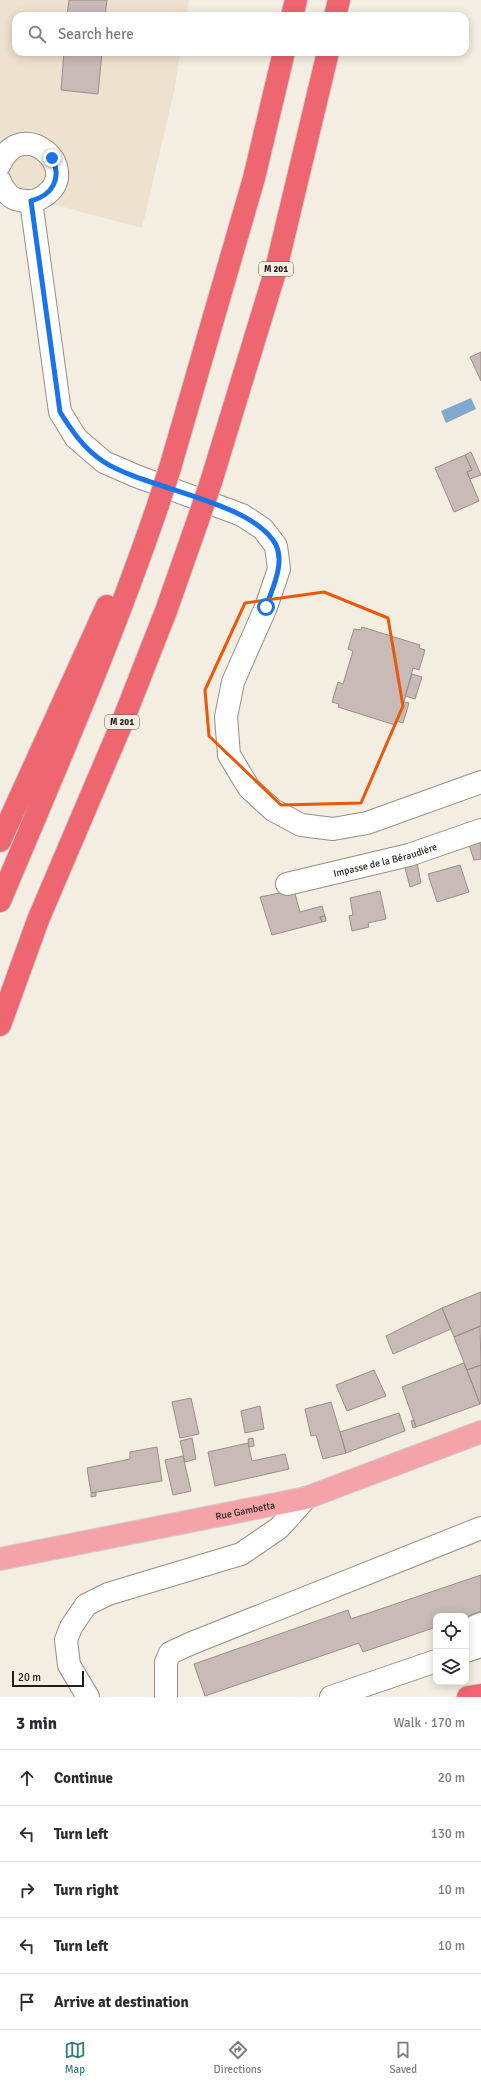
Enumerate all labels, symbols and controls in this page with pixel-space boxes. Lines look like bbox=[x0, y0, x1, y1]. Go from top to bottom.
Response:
search box bbox=[12, 12, 469, 56]
icon: search bbox=[26, 23, 48, 45]
text: Search here bbox=[58, 25, 134, 43]
route end bbox=[43, 149, 61, 167]
road number: M 201 bbox=[259, 262, 293, 276]
route start bbox=[257, 598, 275, 616]
road number: M 201 bbox=[105, 715, 139, 729]
street label: Impasse de la Béraudière bbox=[332, 841, 439, 880]
street label: Rue Gambetta bbox=[215, 1499, 276, 1523]
map controls bbox=[433, 1613, 469, 1685]
button: locate bbox=[433, 1613, 469, 1649]
button: layers bbox=[433, 1649, 469, 1685]
scale bar bbox=[12, 1669, 84, 1688]
text: 20 m bbox=[18, 1671, 41, 1684]
text: 3 min bbox=[16, 1713, 57, 1734]
text: Walk · 170 m bbox=[394, 1715, 465, 1731]
icon: ahead bbox=[16, 1767, 38, 1789]
text: Continue bbox=[54, 1769, 113, 1787]
text: 20 m bbox=[438, 1770, 465, 1786]
icon: left bbox=[16, 1823, 38, 1845]
text: Turn left bbox=[54, 1825, 108, 1843]
text: 130 m bbox=[431, 1826, 465, 1842]
icon: right bbox=[16, 1879, 38, 1901]
text: Turn right bbox=[54, 1881, 119, 1899]
text: 10 m bbox=[438, 1882, 465, 1898]
icon: left bbox=[16, 1935, 38, 1957]
text: Turn left bbox=[54, 1937, 108, 1955]
text: 10 m bbox=[438, 1938, 465, 1954]
icon: arrive bbox=[16, 1991, 38, 2013]
text: Arrive at destination bbox=[54, 1993, 189, 2011]
tab: Map bbox=[64, 2039, 86, 2076]
tab: Directions bbox=[214, 2039, 262, 2076]
tab: Saved bbox=[389, 2039, 417, 2076]

